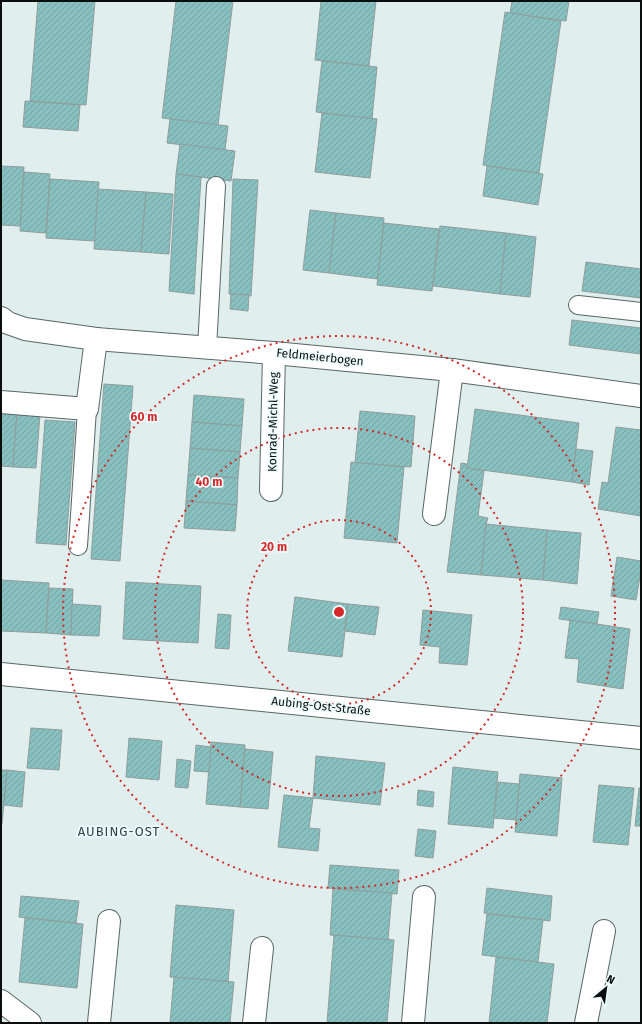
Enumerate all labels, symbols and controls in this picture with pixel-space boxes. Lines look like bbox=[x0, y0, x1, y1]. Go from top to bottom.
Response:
street label: Feldmeierbogen bbox=[276, 345, 364, 369]
street label: Konrad-Michl-Weg bbox=[265, 371, 281, 472]
text: 60 m bbox=[131, 410, 157, 424]
text: 40 m bbox=[196, 475, 222, 489]
text: 20 m bbox=[261, 540, 287, 554]
centre of rings bbox=[332, 605, 346, 619]
street label: Aubing-Ost-Straße bbox=[271, 694, 371, 718]
district label: AUBING-OST bbox=[78, 824, 160, 839]
north arrow bbox=[586, 968, 626, 1008]
text: N bbox=[604, 972, 617, 987]

